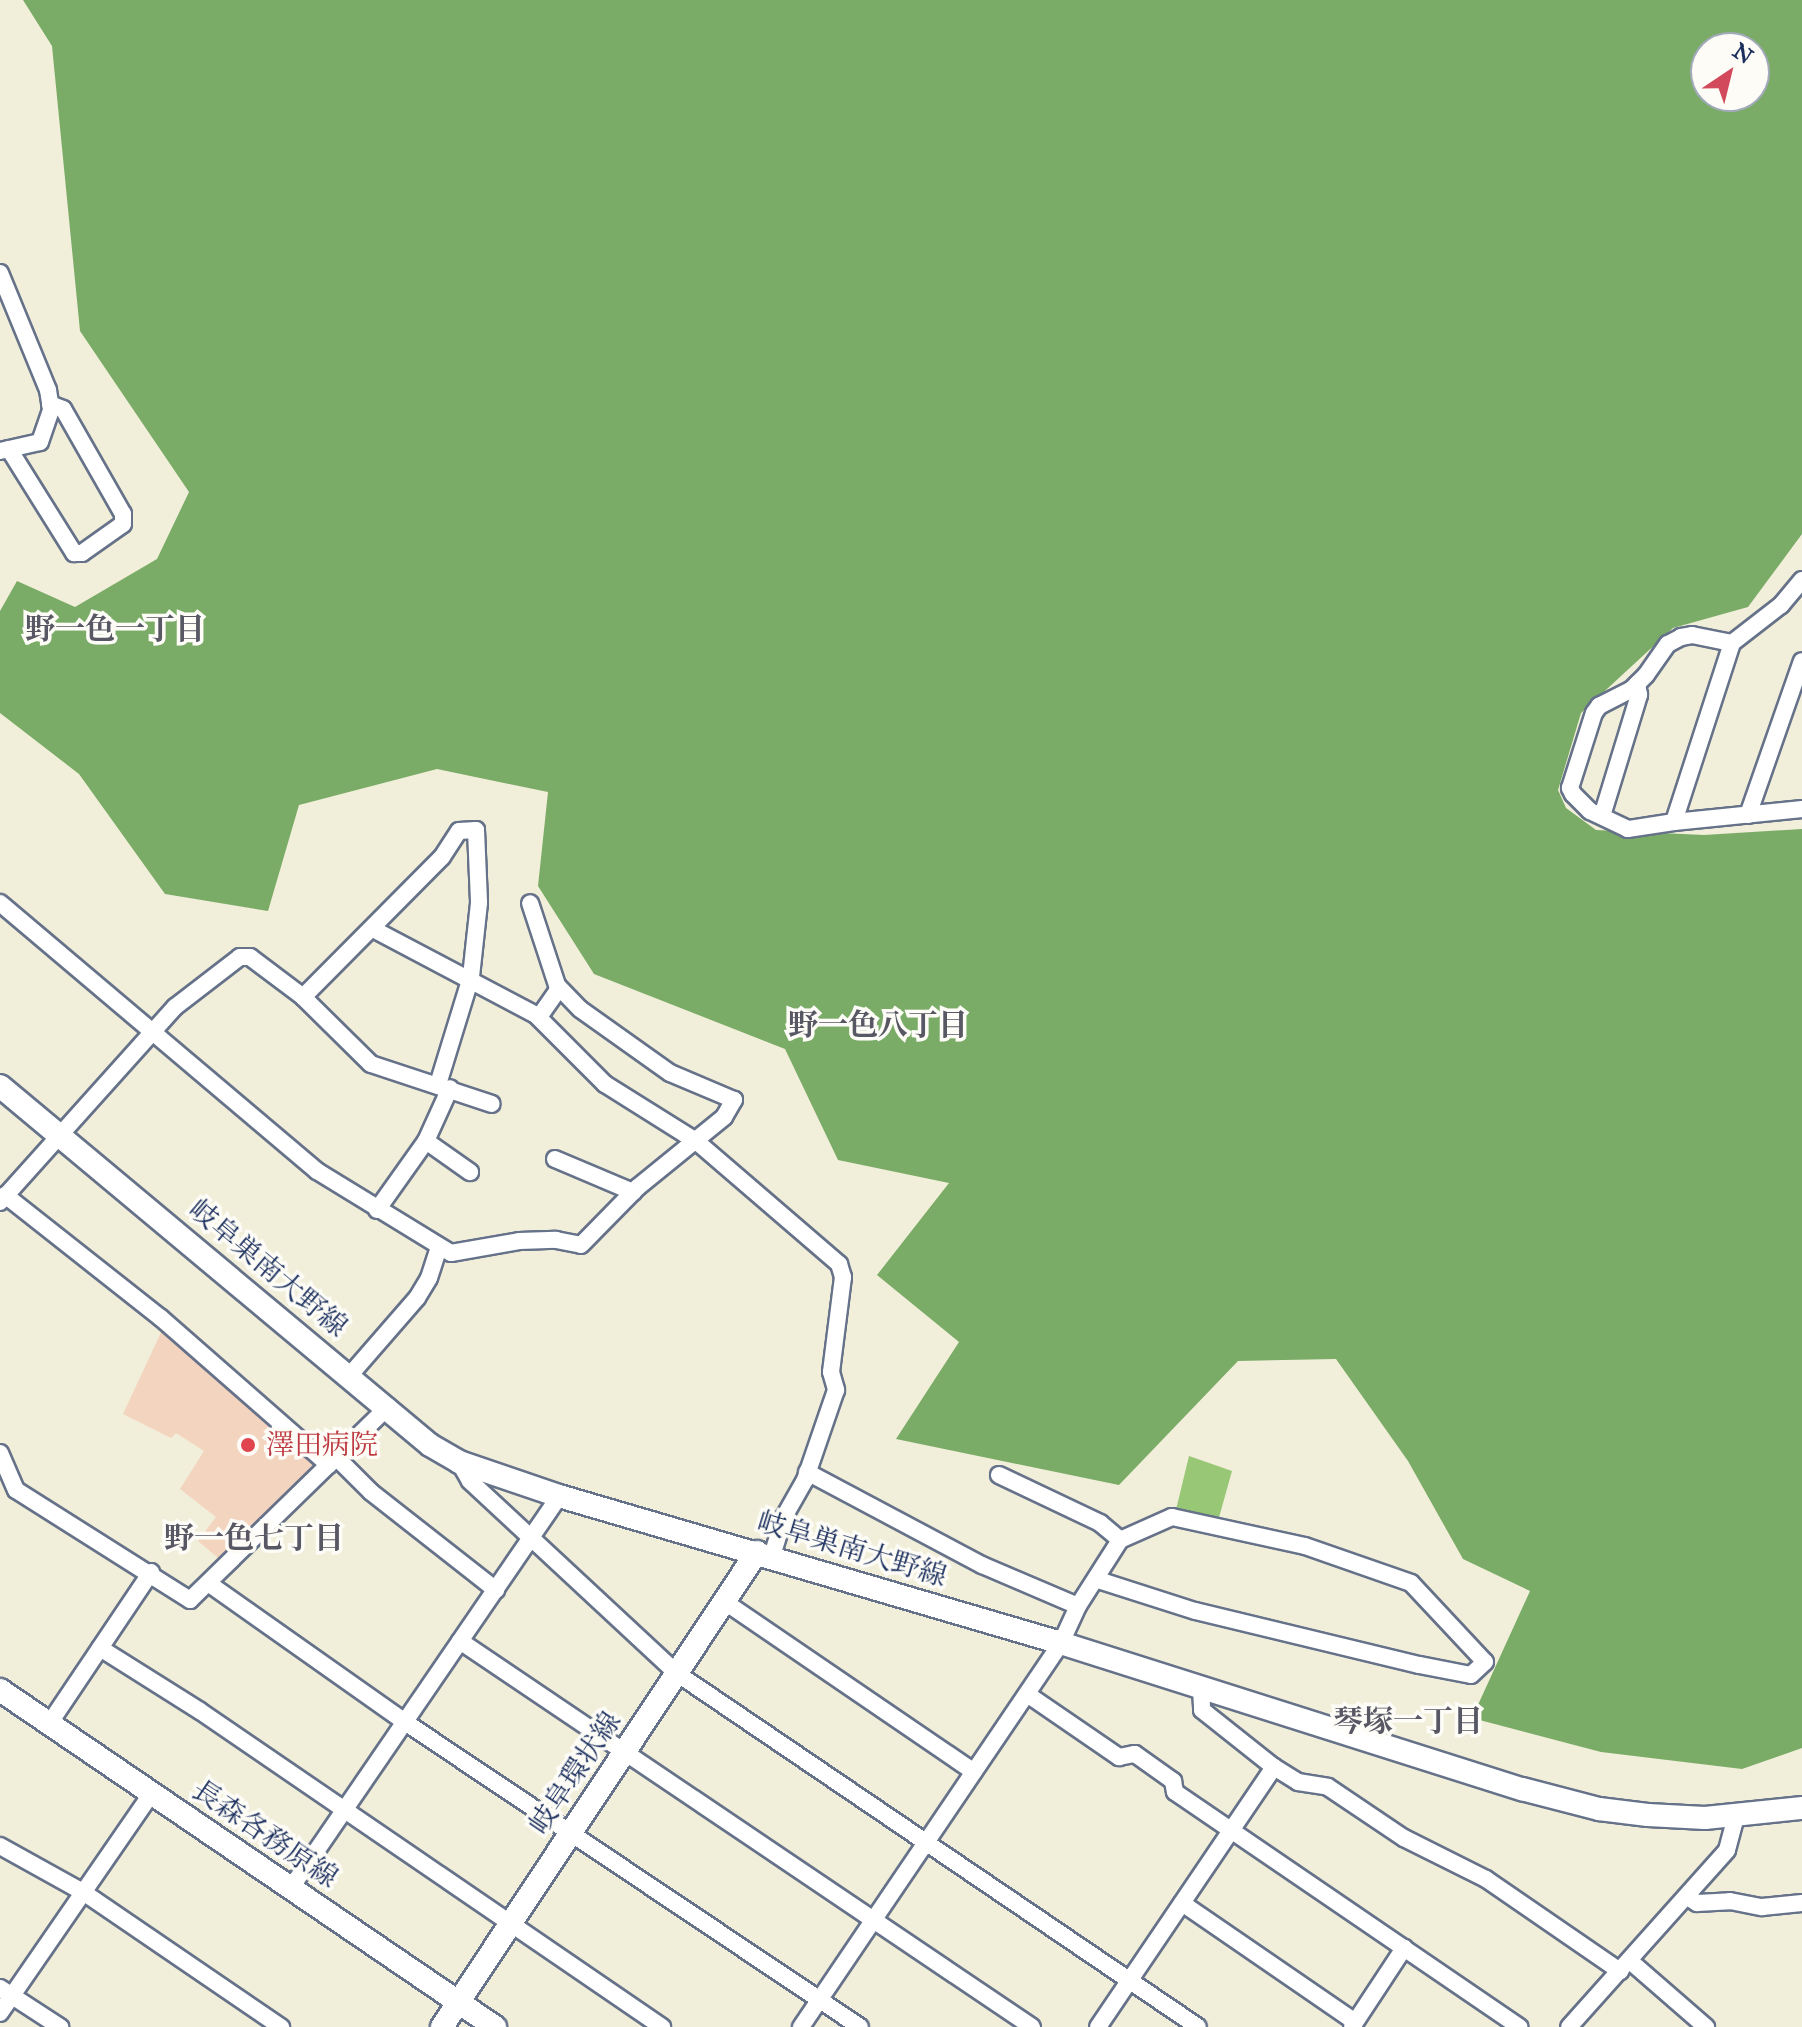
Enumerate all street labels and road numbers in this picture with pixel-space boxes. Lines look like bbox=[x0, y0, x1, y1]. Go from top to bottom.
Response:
street label: 岐阜巣南大野線 bbox=[182, 1192, 354, 1344]
street label: 岐阜巣南大野線 bbox=[753, 1504, 951, 1594]
street label: 岐阜環状線 bbox=[522, 1706, 628, 1840]
street label: 長森各務原線 bbox=[186, 1773, 344, 1895]

